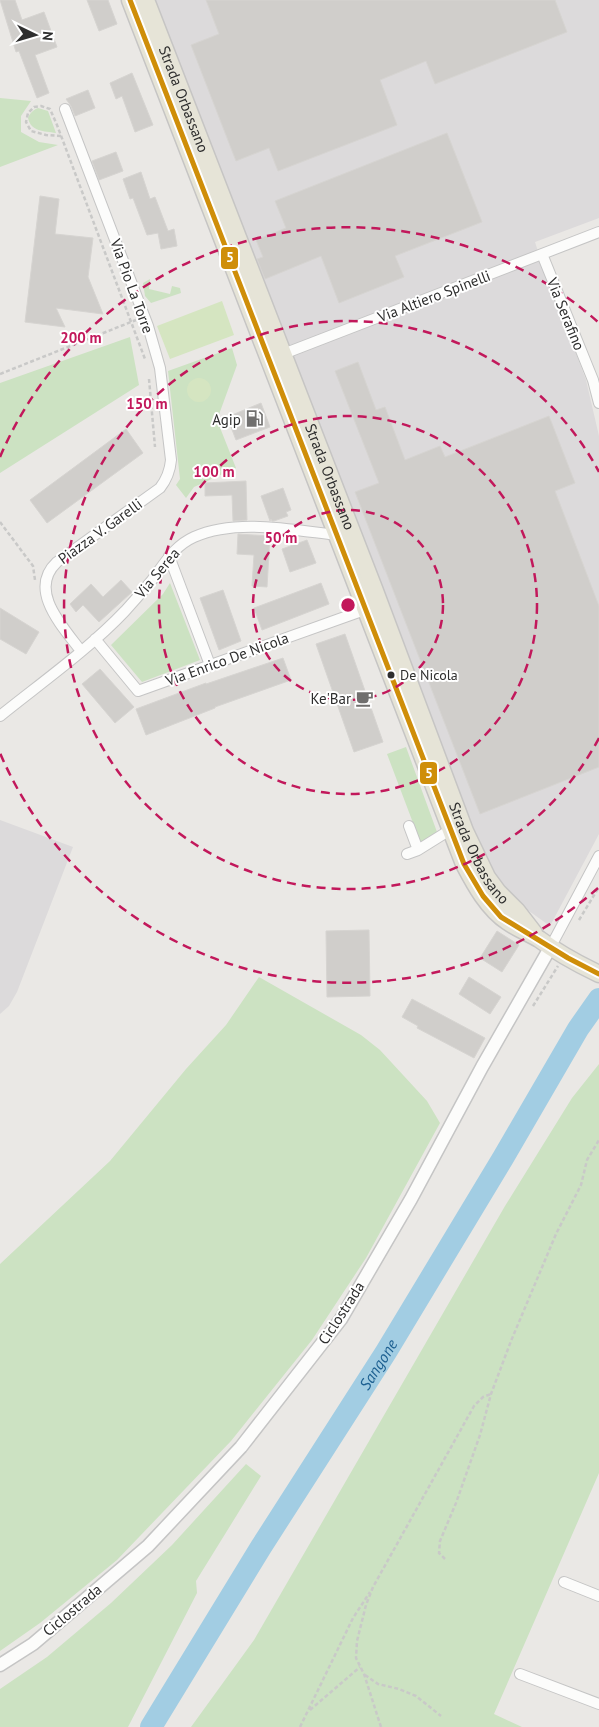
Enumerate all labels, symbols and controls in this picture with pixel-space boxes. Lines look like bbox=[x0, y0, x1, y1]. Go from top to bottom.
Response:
north arrow bbox=[10, 10, 60, 60]
text: N bbox=[39, 31, 57, 42]
street label: Strada Orbassano bbox=[155, 43, 213, 155]
street label: Via Pio La Torre bbox=[106, 235, 158, 336]
line badge: 5 bbox=[220, 246, 239, 270]
text: 5 bbox=[226, 248, 234, 266]
street label: Via Altiero Spinelli bbox=[374, 266, 493, 327]
street label: Via Serafino bbox=[542, 274, 589, 353]
text: 200 m bbox=[60, 328, 102, 347]
text: 150 m bbox=[126, 394, 168, 413]
fuel station icon: Agip bbox=[245, 409, 265, 429]
place label: Agip bbox=[212, 410, 241, 429]
street label: Strada Orbassano bbox=[301, 421, 360, 532]
text: 100 m bbox=[193, 462, 235, 481]
street label: Piazza V. Garelli bbox=[54, 494, 146, 568]
text: 50 m bbox=[265, 528, 297, 547]
street label: Via Serea bbox=[130, 544, 183, 603]
centre of rings bbox=[339, 596, 357, 614]
street label: Via Enrico De Nicola bbox=[162, 628, 291, 690]
place label: De Nicola bbox=[400, 666, 458, 684]
marker: De Nicola bbox=[386, 670, 396, 680]
cafe icon: Ke'Bar bbox=[355, 688, 375, 708]
place label: Ke'Bar bbox=[311, 689, 351, 708]
line badge: 5 bbox=[419, 761, 438, 785]
text: 5 bbox=[425, 764, 433, 782]
street label: Strada Orbassano bbox=[445, 799, 514, 908]
street label: Ciclostrada bbox=[314, 1278, 368, 1348]
water label: Sangone bbox=[355, 1335, 402, 1393]
street label: Ciclostrada bbox=[39, 1580, 105, 1640]

